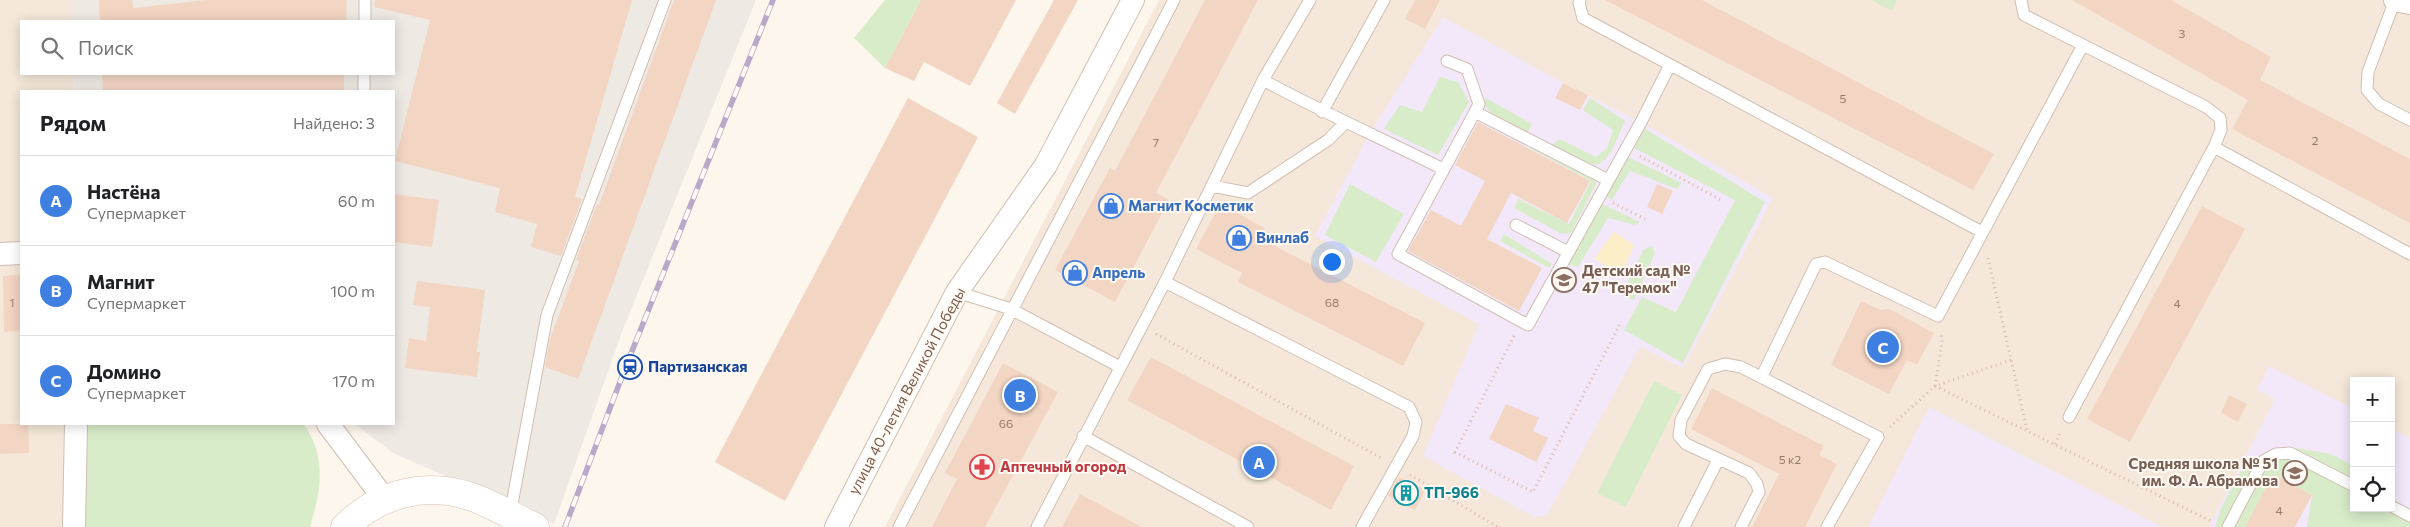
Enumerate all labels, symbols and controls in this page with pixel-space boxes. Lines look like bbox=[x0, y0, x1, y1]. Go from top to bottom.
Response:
search box bbox=[20, 20, 395, 75]
house number: 3 bbox=[2179, 26, 2186, 40]
icon: search bbox=[38, 34, 66, 62]
text: Поиск bbox=[78, 36, 134, 59]
house number: 5 bbox=[1840, 91, 1847, 105]
text: Рядом bbox=[40, 110, 106, 135]
text: Найдено: 3 bbox=[293, 113, 375, 132]
house number: 2 bbox=[2312, 133, 2319, 147]
house number: 7 bbox=[1153, 135, 1159, 149]
text: Настёна bbox=[87, 180, 160, 203]
text: A bbox=[50, 191, 62, 210]
text: 60 m bbox=[338, 191, 375, 210]
shop icon: Магнит Косметик bbox=[1098, 193, 1124, 219]
place label: Магнит Косметик bbox=[1128, 196, 1254, 214]
text: Супермаркет bbox=[87, 203, 186, 222]
shop icon: Винлаб bbox=[1226, 225, 1252, 251]
place label: Винлаб bbox=[1256, 228, 1309, 246]
your location bbox=[1319, 249, 1345, 275]
shop icon: Апрель bbox=[1062, 260, 1088, 286]
place label: Детский сад № 47 "Теремок" bbox=[1582, 261, 1691, 296]
place label: Апрель bbox=[1092, 263, 1145, 281]
school or university icon: Детский сад № 47 "Теремок" bbox=[1551, 267, 1577, 293]
text: Магнит bbox=[87, 270, 155, 293]
text: B bbox=[51, 281, 61, 300]
text: 100 m bbox=[330, 281, 375, 300]
street label: улица 40-летия Великой Победы bbox=[844, 284, 968, 497]
text: Супермаркет bbox=[87, 293, 186, 312]
house number: 1 bbox=[9, 295, 15, 309]
house number: 68 bbox=[1325, 295, 1339, 309]
house number: 4 bbox=[2173, 296, 2181, 310]
pin: C bbox=[1867, 328, 1899, 366]
station icon: Партизанская bbox=[617, 354, 643, 380]
place label: Партизанская bbox=[648, 357, 748, 375]
text: Домино bbox=[87, 360, 161, 383]
text: C bbox=[51, 371, 61, 390]
text: 170 m bbox=[332, 371, 375, 390]
pin: B bbox=[1004, 376, 1036, 414]
map controls bbox=[2350, 377, 2395, 512]
button: + bbox=[2350, 377, 2395, 422]
text: Супермаркет bbox=[87, 383, 186, 402]
house number: 66 bbox=[999, 416, 1013, 430]
button: − bbox=[2350, 422, 2395, 467]
pin: A bbox=[1243, 443, 1275, 481]
house number: 5 к2 bbox=[1779, 452, 1801, 466]
pharmacy icon: Аптечный огород bbox=[969, 454, 995, 480]
place label: Средняя школа № 51 им. Ф. А. Абрамова bbox=[2128, 454, 2278, 489]
place label: Аптечный огород bbox=[1000, 457, 1127, 475]
school or university icon: Средняя школа № 51 им. Ф. А. Абрамова bbox=[2282, 460, 2308, 486]
button: locate bbox=[2350, 467, 2395, 512]
building icon: ТП-966 bbox=[1393, 480, 1419, 506]
place label: ТП-966 bbox=[1424, 483, 1479, 501]
house number: 4 bbox=[2275, 503, 2283, 517]

